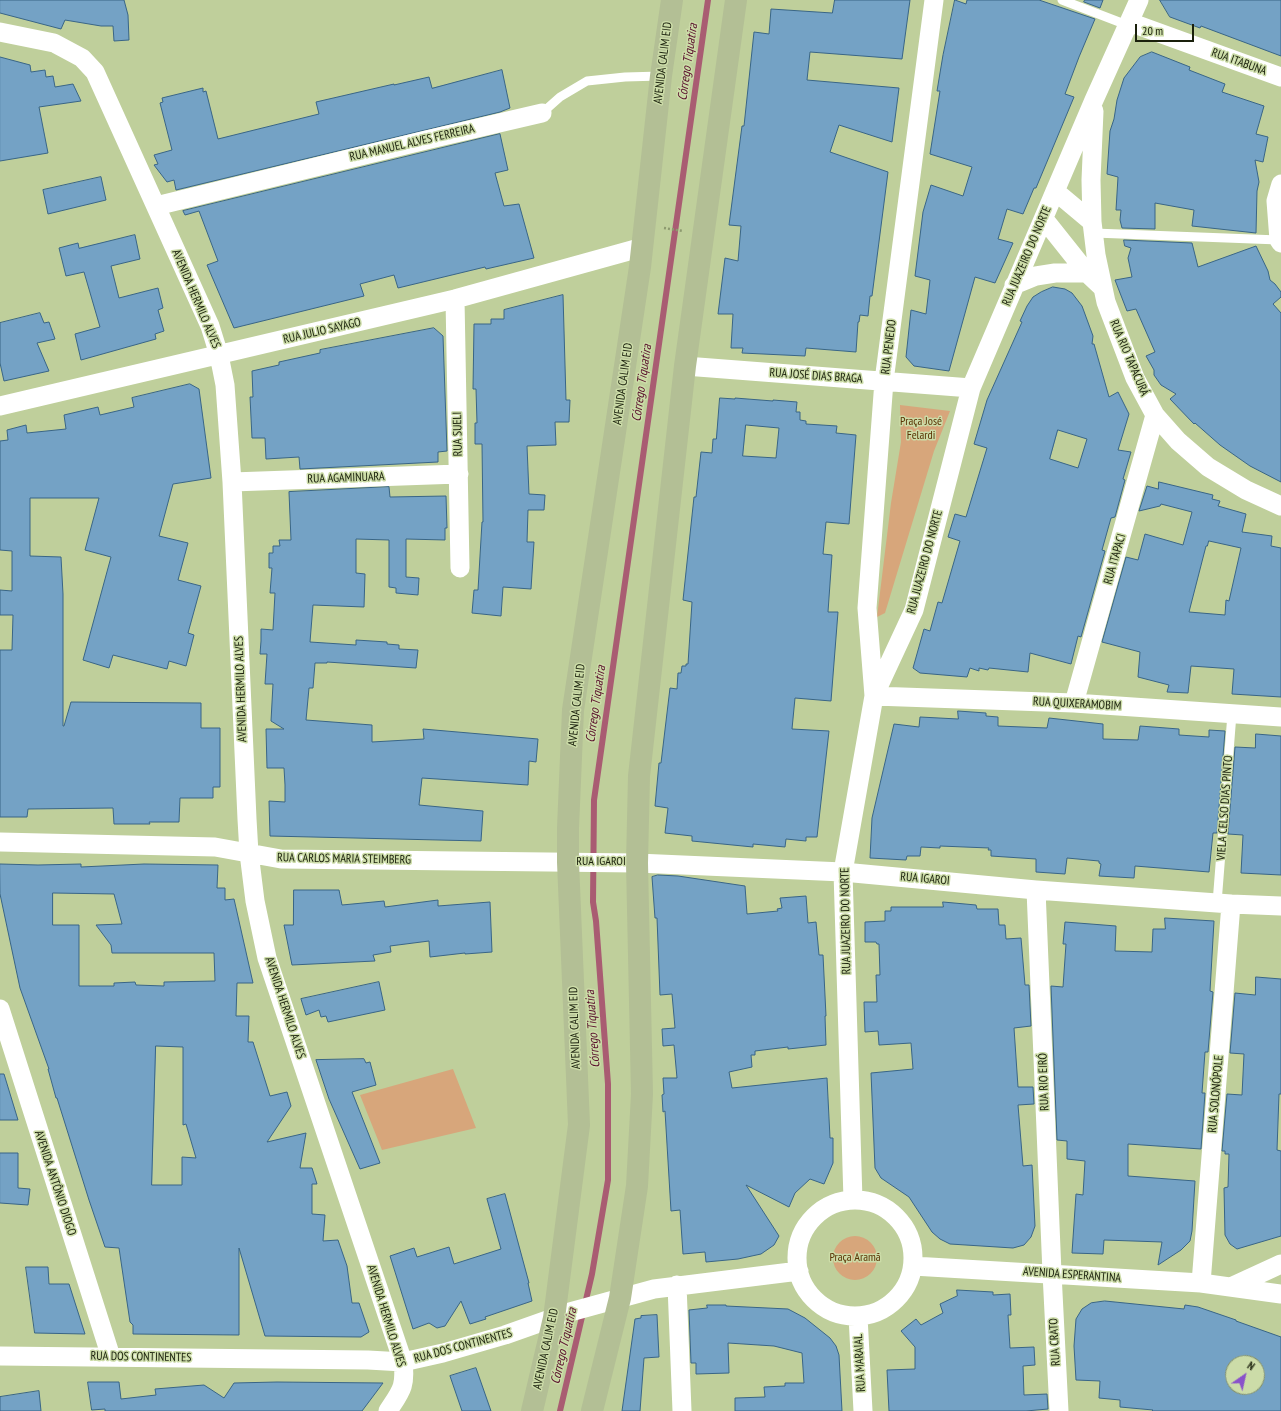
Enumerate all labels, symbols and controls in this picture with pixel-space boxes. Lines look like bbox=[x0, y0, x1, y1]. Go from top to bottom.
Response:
scale bar bbox=[1137, 16, 1196, 42]
street label: AVENIDA CALIM EID bbox=[651, 21, 675, 105]
water label: Córrego Tiquatira bbox=[675, 22, 701, 102]
text: 20 m bbox=[1142, 23, 1163, 38]
street label: RUA ITABUNA bbox=[1210, 45, 1268, 79]
street label: RUA MANUEL ALVES FERREIRA bbox=[348, 122, 476, 164]
street label: RUA JUAZEIRO DO NORTE bbox=[999, 204, 1055, 308]
street label: AVENIDA HERMILO ALVES bbox=[169, 247, 223, 351]
street label: RUA JULIO SAYAGO bbox=[282, 315, 362, 347]
street label: RUA RIO TAPACURÁ bbox=[1106, 318, 1152, 398]
street label: RUA PENEDO bbox=[878, 319, 900, 375]
street label: AVENIDA CALIM EID bbox=[610, 342, 636, 426]
water label: Córrego Tiquatira bbox=[629, 343, 655, 423]
street label: RUA JOSÉ DIAS BRAGA bbox=[769, 366, 863, 386]
street label: RUA SUELI bbox=[450, 412, 466, 456]
park label: Praça José Felardi bbox=[900, 415, 942, 443]
street label: RUA AGAMINUARA bbox=[307, 469, 385, 487]
street label: RUA JUAZEIRO DO NORTE bbox=[904, 509, 946, 615]
street label: RUA ITAPACI bbox=[1101, 532, 1129, 586]
street label: AVENIDA HERMILO ALVES bbox=[232, 636, 250, 742]
street label: AVENIDA CALIM EID bbox=[566, 663, 588, 747]
water label: Córrego Tiquatira bbox=[583, 664, 609, 744]
street label: RUA QUIXERAMOBIM bbox=[1032, 694, 1122, 714]
street label: VIELA CELSO DIAS PINTO bbox=[1214, 755, 1236, 861]
street label: RUA CARLOS MARIA STEIMBERG bbox=[277, 851, 411, 867]
street label: RUA IGAROI bbox=[576, 855, 626, 869]
street label: RUA JUAZEIRO DO NORTE bbox=[838, 867, 854, 975]
street label: RUA IGAROI bbox=[900, 870, 950, 888]
street label: AVENIDA HERMILO ALVES bbox=[262, 955, 308, 1061]
street label: AVENIDA CALIM EID bbox=[566, 987, 584, 1069]
water label: Córrego Tiquatira bbox=[583, 990, 603, 1068]
street label: RUA RIO EIRÓ bbox=[1036, 1053, 1052, 1111]
street label: RUA SOLONÓPOLE bbox=[1205, 1055, 1227, 1133]
street label: AVENIDA ANTÔNIO DIOGO bbox=[31, 1129, 79, 1237]
park label: Praça Aramã bbox=[829, 1251, 881, 1265]
street label: AVENIDA HERMILO ALVES bbox=[364, 1263, 408, 1369]
street label: AVENIDA ESPERANTINA bbox=[1023, 1264, 1121, 1286]
water label: Córrego Tiquatira bbox=[548, 1306, 580, 1386]
street label: AVENIDA CALIM EID bbox=[530, 1307, 562, 1391]
street label: RUA CRATO bbox=[1047, 1318, 1063, 1366]
street label: RUA DOS CONTINENTES bbox=[412, 1326, 514, 1366]
street label: RUA MARAIAL bbox=[851, 1334, 869, 1392]
street label: RUA DOS CONTINENTES bbox=[90, 1349, 192, 1365]
north arrow bbox=[1225, 1355, 1265, 1395]
text: N bbox=[1245, 1358, 1258, 1373]

